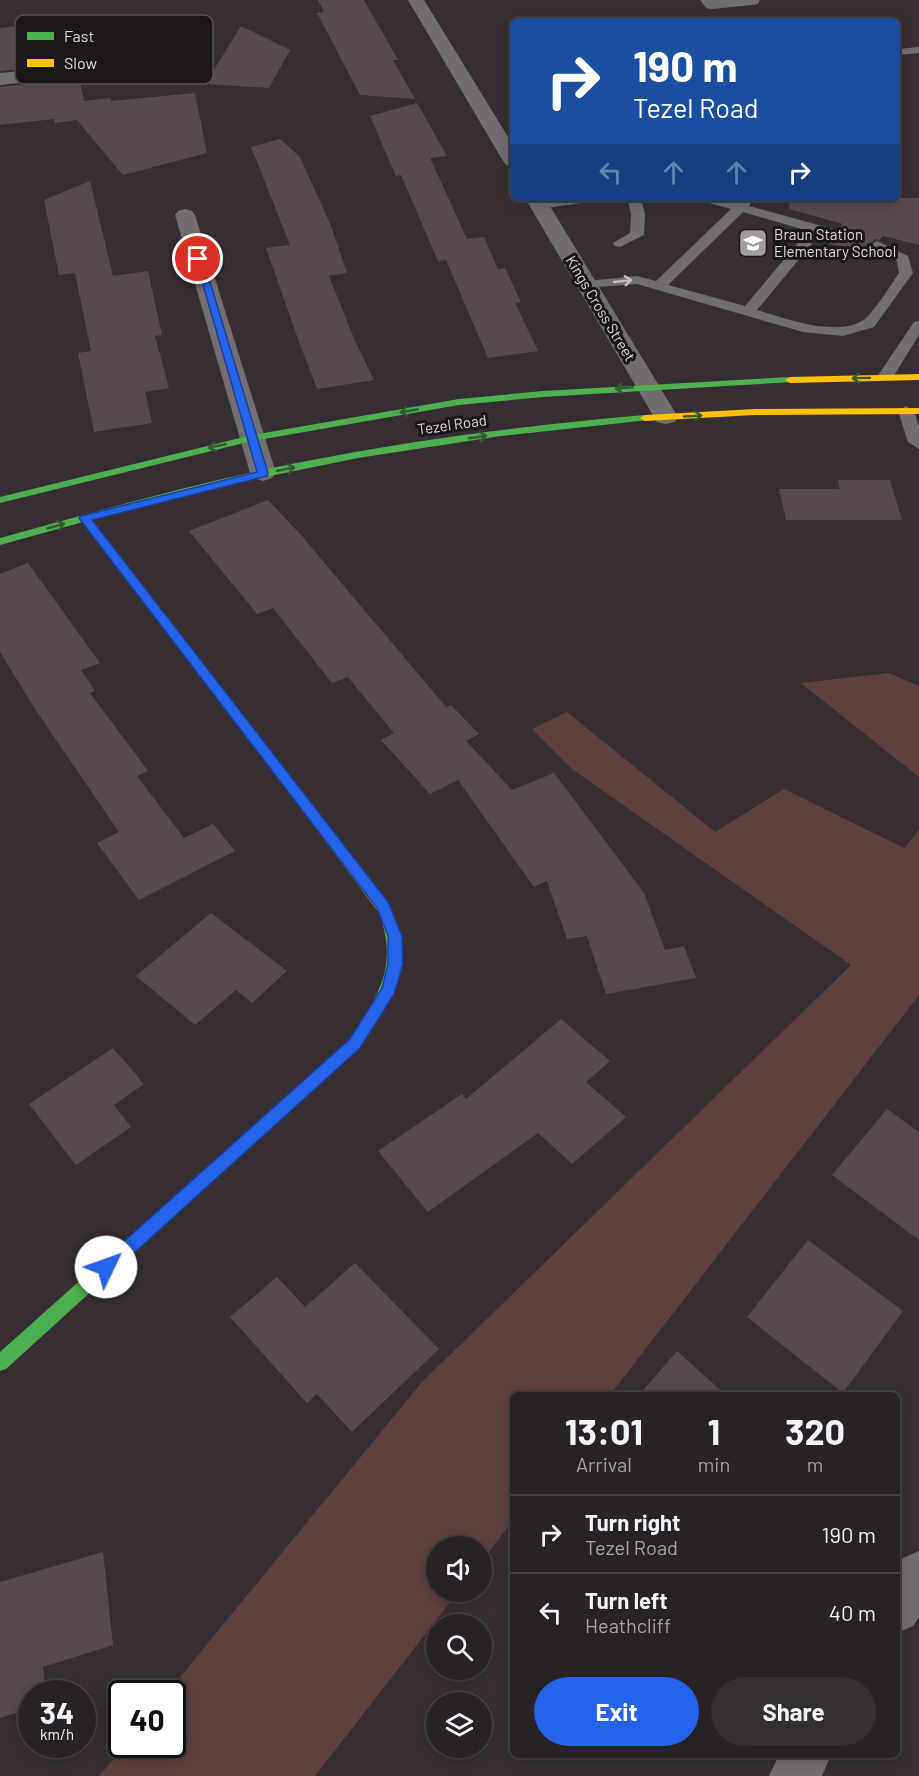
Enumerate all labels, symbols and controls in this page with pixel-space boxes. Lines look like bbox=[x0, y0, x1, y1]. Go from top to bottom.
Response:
legend bbox=[15, 15, 213, 84]
text: Fast bbox=[64, 26, 94, 45]
text: 190 m bbox=[633, 40, 738, 90]
icon: right bbox=[534, 42, 612, 120]
text: Slow bbox=[64, 53, 97, 72]
text: Tezel Road bbox=[633, 91, 759, 123]
icon: left bbox=[594, 156, 627, 189]
icon: ahead bbox=[657, 156, 690, 189]
icon: ahead bbox=[720, 156, 753, 189]
icon: right bbox=[783, 156, 816, 189]
place label: Braun Station Elementary School bbox=[774, 225, 896, 260]
school or university icon: Braun Station Elementary School bbox=[737, 227, 769, 259]
pin bbox=[172, 233, 223, 284]
icon: arrive bbox=[181, 242, 214, 275]
street label: Kings Cross Street bbox=[562, 252, 640, 364]
one-way arrow bbox=[613, 275, 633, 286]
one-way arrow bbox=[851, 372, 871, 383]
one-way arrow bbox=[614, 383, 634, 394]
one-way arrow bbox=[400, 405, 419, 416]
street label: Tezel Road bbox=[416, 410, 488, 438]
one-way arrow bbox=[683, 410, 703, 421]
one-way arrow bbox=[468, 431, 488, 442]
one-way arrow bbox=[208, 440, 227, 452]
one-way arrow bbox=[276, 463, 295, 474]
one-way arrow bbox=[46, 520, 65, 532]
position arrow bbox=[74, 1235, 138, 1299]
text: 13:01 bbox=[565, 1409, 643, 1452]
text: 1 bbox=[708, 1409, 720, 1452]
text: 320 bbox=[785, 1409, 845, 1452]
text: Arrival bbox=[576, 1452, 632, 1476]
text: min bbox=[698, 1452, 730, 1476]
text: m bbox=[807, 1452, 823, 1476]
text: Turn right bbox=[585, 1509, 680, 1535]
icon: right bbox=[534, 1518, 567, 1551]
text: 190 m bbox=[822, 1521, 876, 1547]
text: Tezel Road bbox=[585, 1535, 678, 1559]
map controls bbox=[426, 1536, 492, 1758]
button: sound bbox=[426, 1536, 492, 1602]
text: Turn left bbox=[585, 1587, 668, 1613]
icon: left bbox=[534, 1596, 567, 1629]
text: 40 m bbox=[829, 1599, 876, 1625]
text: Heathcliff bbox=[585, 1613, 671, 1637]
button: search bbox=[426, 1614, 492, 1680]
button: Exit bbox=[534, 1677, 699, 1746]
button: Share bbox=[711, 1677, 876, 1746]
speed limit sign: 40 bbox=[108, 1680, 186, 1758]
button: layers bbox=[426, 1692, 492, 1758]
text: 34 bbox=[40, 1694, 74, 1730]
text: km/h bbox=[40, 1725, 74, 1743]

